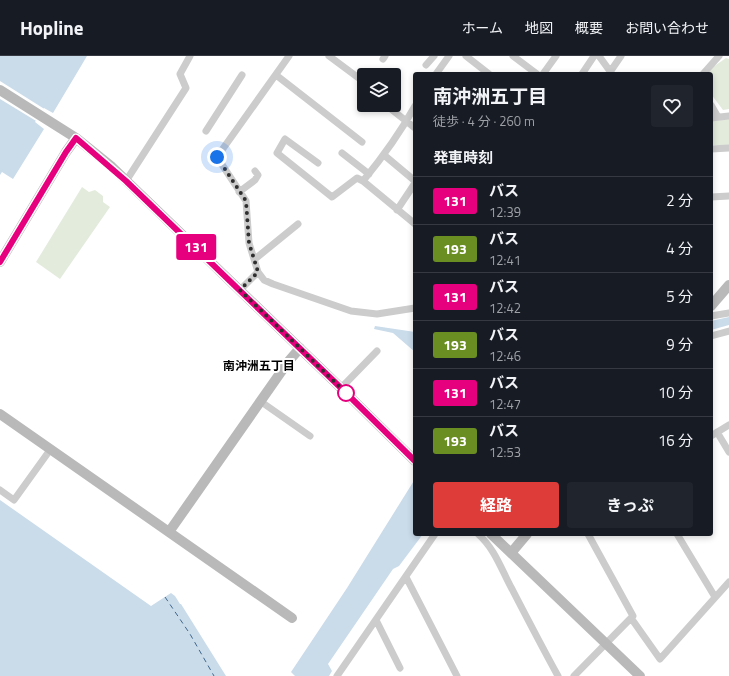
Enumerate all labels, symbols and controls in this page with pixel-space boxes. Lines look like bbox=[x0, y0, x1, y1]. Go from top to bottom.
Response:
text: Hopline bbox=[20, 13, 83, 42]
text: ホーム bbox=[461, 17, 503, 38]
text: 地図 bbox=[525, 17, 553, 38]
text: 概要 bbox=[575, 17, 603, 38]
text: お問い合わせ bbox=[625, 17, 709, 38]
map controls bbox=[357, 68, 401, 112]
button: layers bbox=[357, 68, 401, 112]
text: 南沖洲五丁目 bbox=[433, 81, 547, 110]
button: heart bbox=[651, 85, 693, 127]
text: 徒歩 · 4 分 · 260 m bbox=[433, 111, 535, 131]
text: 発車時刻 bbox=[433, 146, 493, 169]
your location bbox=[207, 147, 227, 167]
text: バス bbox=[489, 179, 519, 202]
text: 2 分 bbox=[666, 189, 693, 212]
text: 131 bbox=[443, 190, 467, 211]
text: 12:39 bbox=[489, 202, 521, 222]
text: バス bbox=[489, 227, 519, 250]
line badge: 131 bbox=[173, 234, 219, 260]
text: 131 bbox=[184, 236, 208, 257]
text: 4 分 bbox=[666, 237, 693, 260]
text: 193 bbox=[443, 238, 467, 259]
text: 12:41 bbox=[489, 250, 521, 270]
text: バス bbox=[489, 275, 519, 298]
text: 5 分 bbox=[666, 285, 693, 308]
text: 131 bbox=[443, 286, 467, 307]
text: 12:42 bbox=[489, 298, 521, 318]
text: バス bbox=[489, 323, 519, 346]
text: 9 分 bbox=[666, 333, 693, 356]
text: 193 bbox=[443, 334, 467, 355]
text: 12:46 bbox=[489, 346, 521, 366]
district label: 南沖洲五丁目 bbox=[223, 356, 295, 375]
text: バス bbox=[489, 371, 519, 394]
text: 10 分 bbox=[658, 381, 693, 404]
text: 131 bbox=[443, 382, 467, 403]
unlabelled marker bbox=[337, 384, 355, 402]
text: 12:47 bbox=[489, 394, 521, 414]
text: バス bbox=[489, 419, 519, 442]
text: 16 分 bbox=[658, 429, 693, 452]
text: 193 bbox=[443, 430, 467, 451]
text: 12:53 bbox=[489, 442, 521, 462]
button: 経路 bbox=[433, 482, 559, 528]
button: きっぷ bbox=[567, 482, 693, 528]

